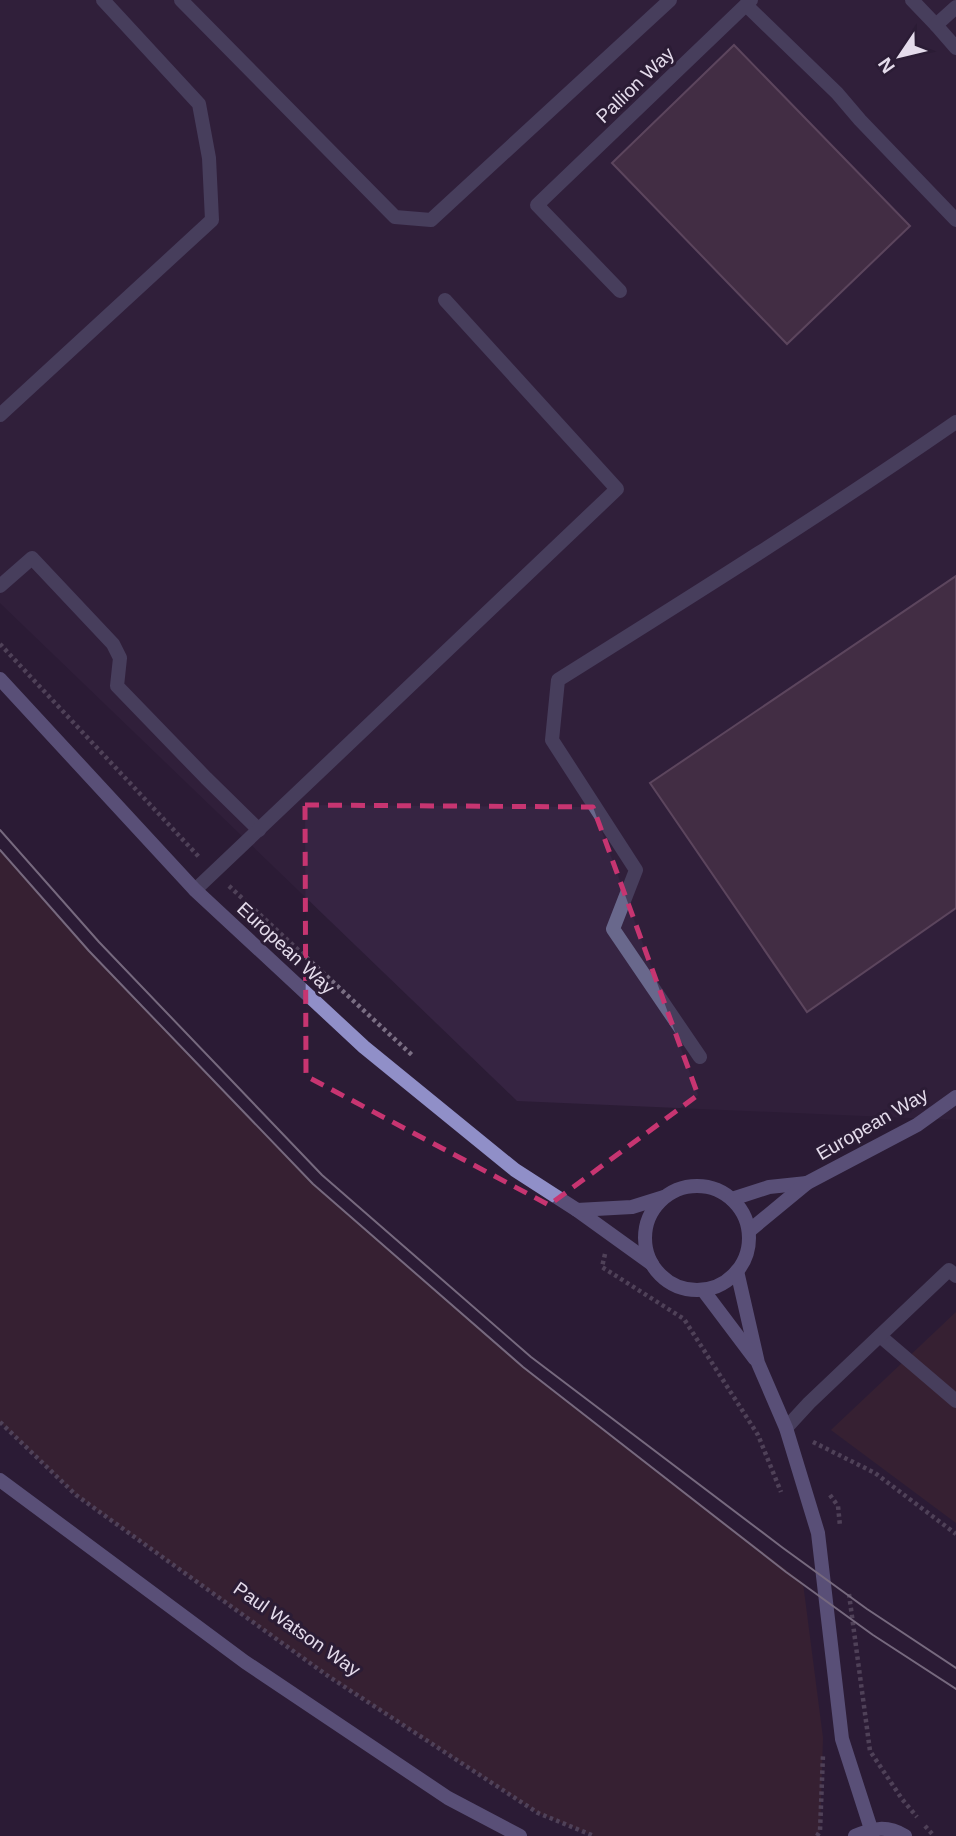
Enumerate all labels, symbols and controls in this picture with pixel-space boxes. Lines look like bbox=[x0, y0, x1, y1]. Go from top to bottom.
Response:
north arrow bbox=[865, 21, 935, 91]
street label: Pallion Way bbox=[592, 43, 678, 127]
text: N bbox=[874, 54, 899, 77]
street label: European Way bbox=[233, 898, 339, 999]
street label: European Way bbox=[813, 1083, 932, 1164]
street label: Paul Watson Way bbox=[230, 1577, 365, 1681]

